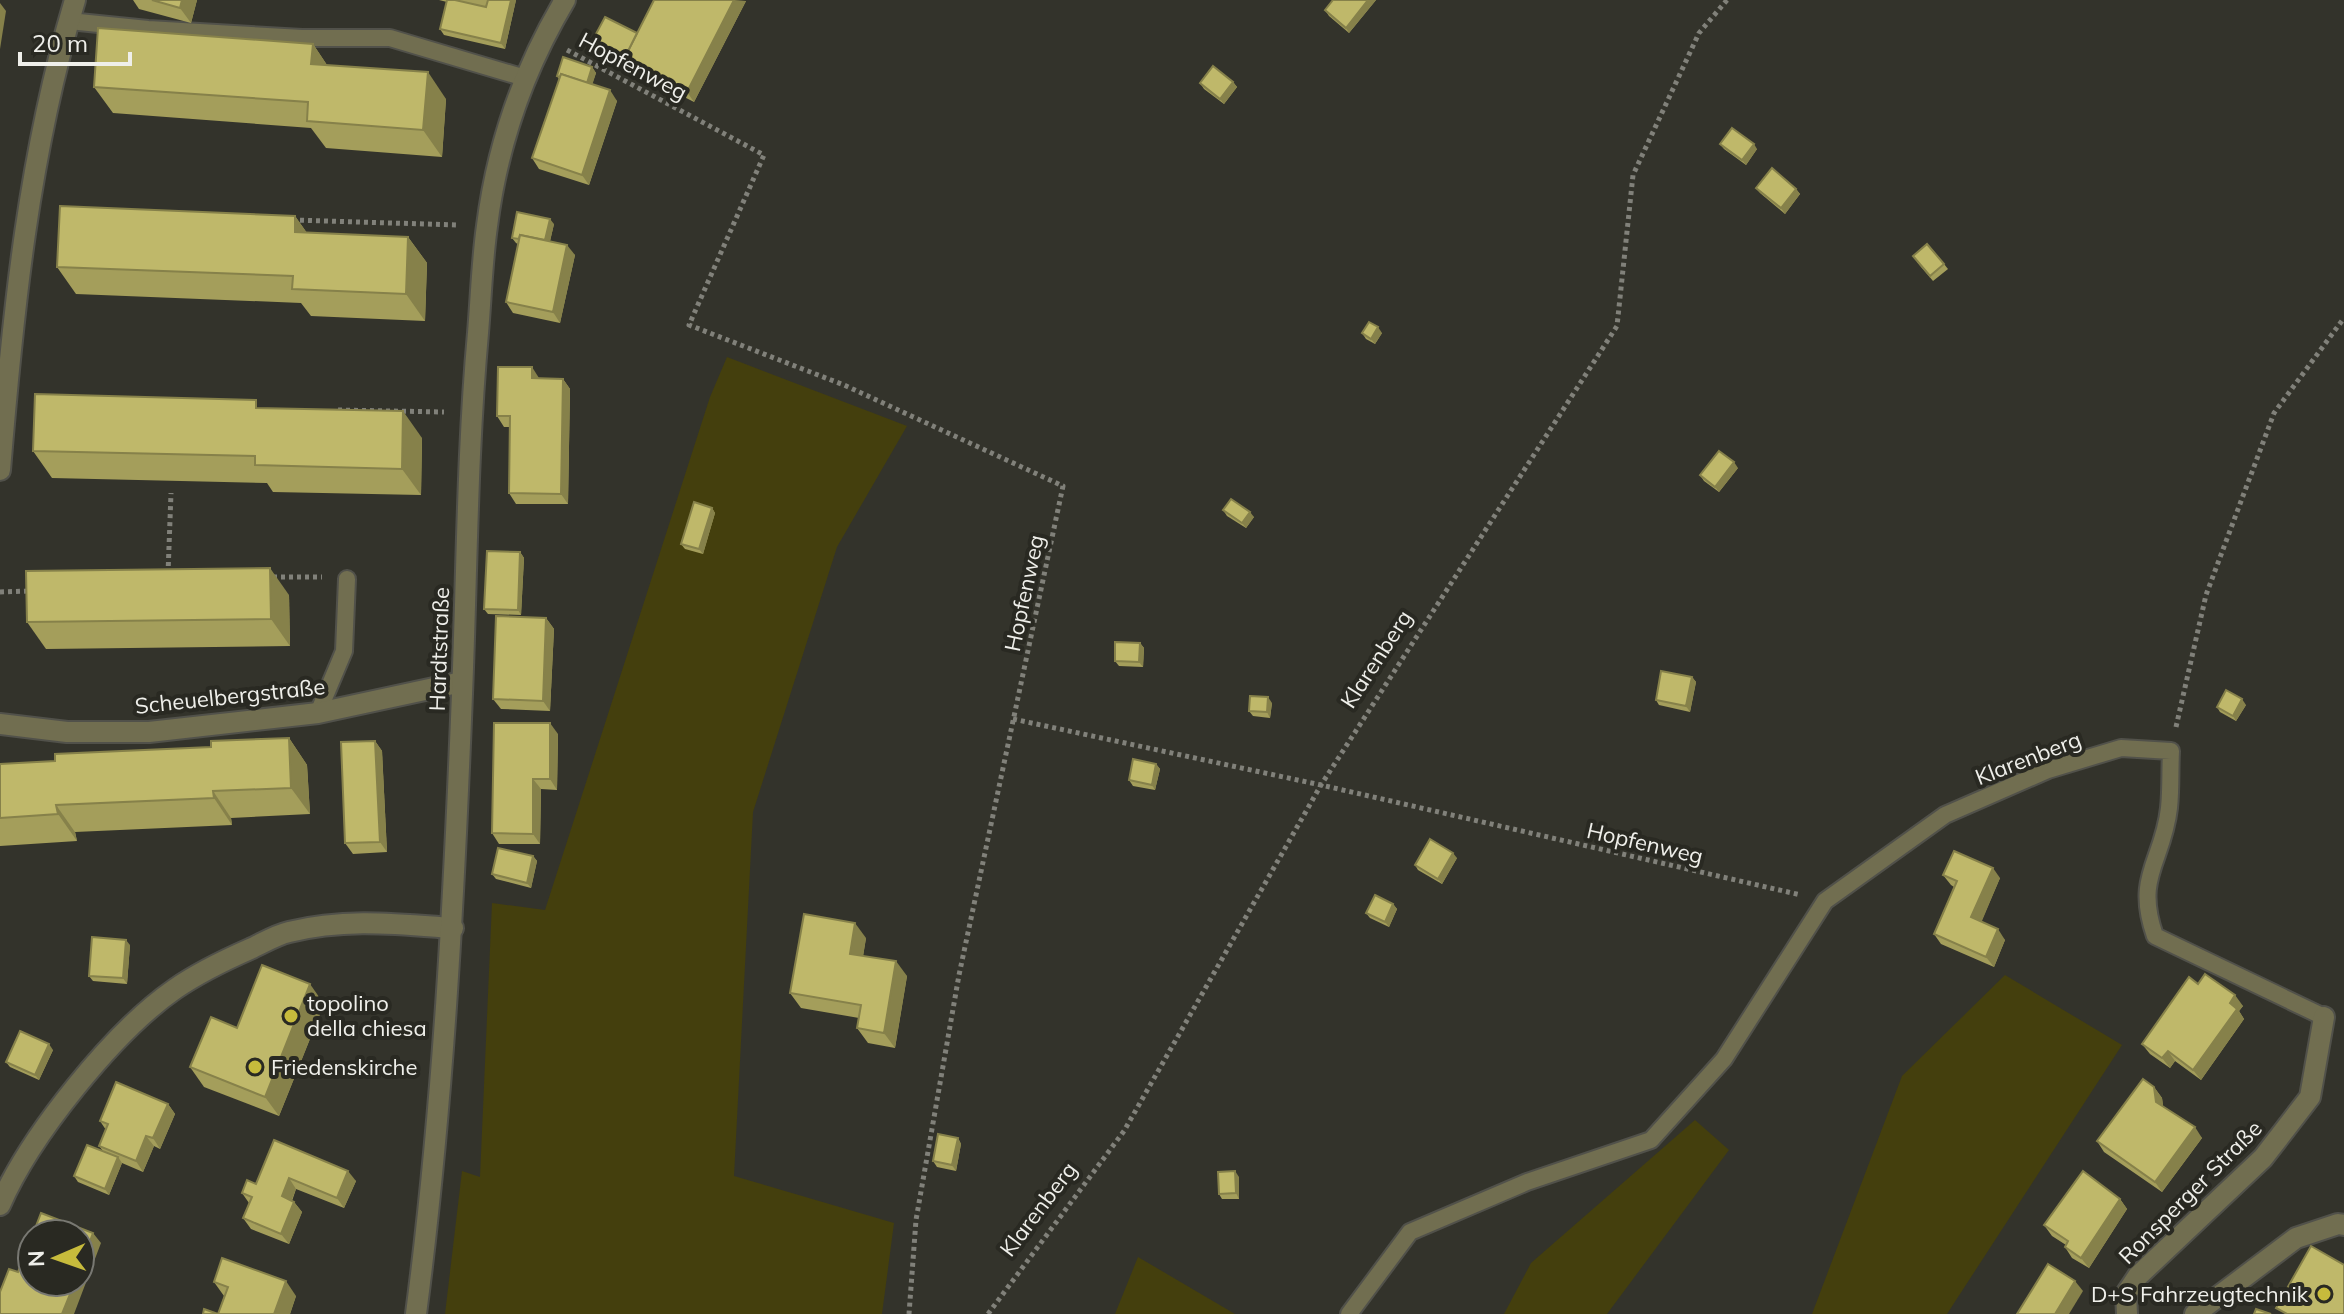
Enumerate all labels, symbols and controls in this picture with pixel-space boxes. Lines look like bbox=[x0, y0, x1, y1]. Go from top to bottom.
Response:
scale bar bbox=[20, 16, 130, 66]
street label: Hopfenweg bbox=[574, 26, 692, 106]
text: 20 m bbox=[32, 28, 88, 58]
street label: Hopfenweg bbox=[998, 532, 1050, 654]
street label: Hardtstraße bbox=[423, 586, 455, 712]
street label: Klarenberg bbox=[1334, 605, 1418, 713]
street label: Scheuelbergstraße bbox=[133, 672, 327, 720]
street label: Klarenberg bbox=[1971, 725, 2085, 791]
street label: Hopfenweg bbox=[1584, 816, 1706, 870]
place label: topolino della chiesa bbox=[307, 989, 427, 1042]
marker: topolino della chiesa bbox=[282, 1007, 300, 1025]
place label: Friedenskirche bbox=[271, 1053, 417, 1081]
marker: Friedenskirche bbox=[246, 1058, 264, 1076]
street label: Ronsperger Straße bbox=[2112, 1114, 2268, 1270]
street label: Klarenberg bbox=[993, 1156, 1083, 1262]
north arrow bbox=[16, 1218, 96, 1298]
text: N bbox=[22, 1250, 50, 1267]
place label: D+S Fahrzeugtechnik bbox=[2091, 1280, 2309, 1308]
marker: D+S Fahrzeugtechnik bbox=[2315, 1285, 2333, 1303]

